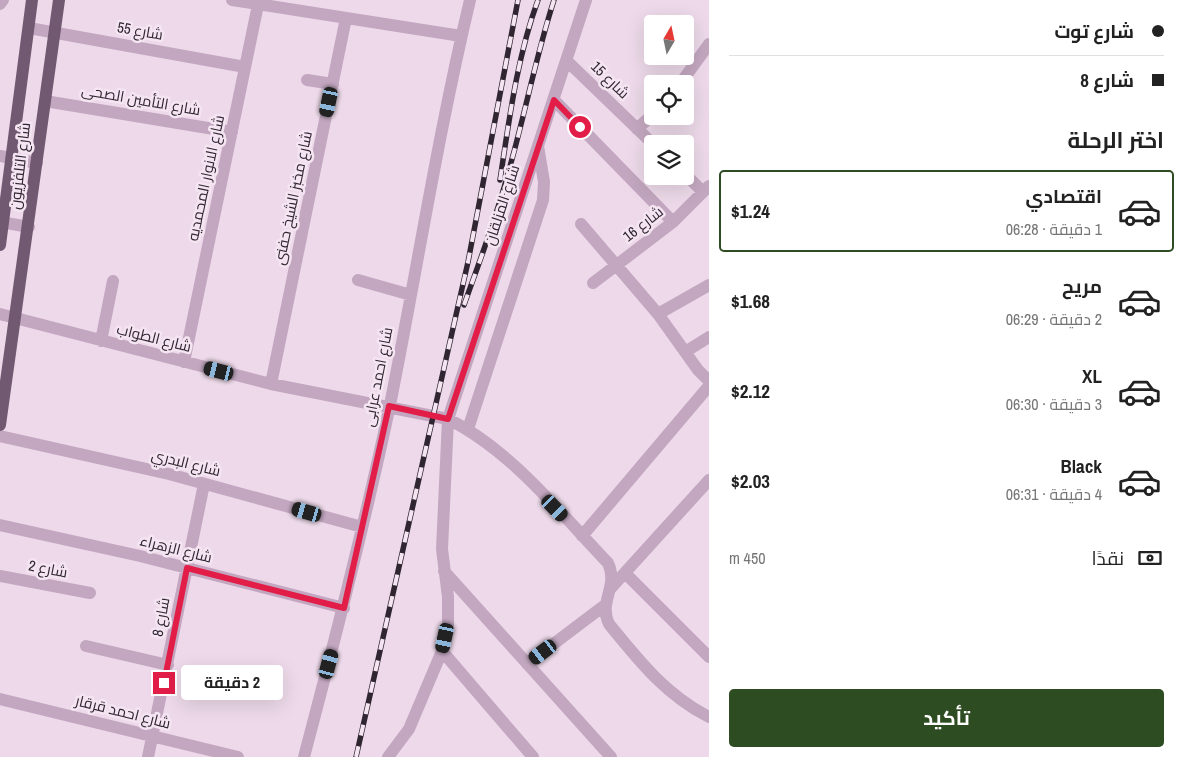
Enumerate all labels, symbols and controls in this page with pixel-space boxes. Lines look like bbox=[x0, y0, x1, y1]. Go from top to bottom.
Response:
north arrow bbox=[644, 15, 694, 65]
map controls bbox=[644, 15, 694, 185]
street label: شارع 55 bbox=[115, 16, 165, 46]
text: شارع توت bbox=[1054, 18, 1134, 44]
street label: شارع 15 bbox=[586, 56, 634, 104]
text: شارع 8 bbox=[1080, 67, 1134, 93]
button: locate bbox=[644, 75, 694, 125]
street label: شارع التأمين الصحى bbox=[80, 79, 202, 121]
car bbox=[318, 86, 339, 118]
street label: شارع الانوار المحمديه bbox=[182, 113, 230, 243]
route start bbox=[569, 116, 591, 138]
street label: شارع التلفزيون bbox=[4, 121, 36, 211]
text: اختر الرحلة bbox=[1068, 125, 1164, 155]
street label: شارع مخبز الشيخ حفنى bbox=[268, 129, 318, 267]
button: layers bbox=[644, 135, 694, 185]
street label: شارع المزلقان bbox=[479, 162, 525, 248]
text: اقتصادي bbox=[1026, 183, 1102, 209]
icon: car bbox=[1117, 189, 1162, 234]
text: $1.24 bbox=[731, 198, 770, 224]
street label: شارع 16 bbox=[618, 201, 668, 247]
text: 1 دقيقة · 06:28 bbox=[1006, 218, 1102, 240]
text: مريح bbox=[1062, 273, 1102, 299]
icon: car bbox=[1117, 279, 1162, 324]
text: $1.68 bbox=[731, 288, 770, 314]
text: 2 دقيقة · 06:29 bbox=[1006, 308, 1102, 330]
street label: شارع الطواب bbox=[114, 318, 194, 358]
street label: شارع احمد عرابى bbox=[358, 325, 398, 429]
car bbox=[202, 360, 235, 382]
text: XL bbox=[1082, 363, 1102, 389]
icon: car bbox=[1117, 369, 1162, 414]
text: $2.12 bbox=[731, 378, 770, 404]
text: 3 دقيقة · 06:30 bbox=[1006, 393, 1102, 415]
street label: شارع البدري bbox=[149, 444, 223, 483]
text: Black bbox=[1060, 453, 1102, 479]
icon: car bbox=[1117, 459, 1162, 504]
text: $2.03 bbox=[731, 468, 770, 494]
text: 4 دقيقة · 06:31 bbox=[1006, 483, 1102, 505]
car bbox=[539, 492, 570, 524]
car bbox=[290, 501, 323, 523]
street label: شارع الزهراء bbox=[138, 529, 214, 569]
icon: cash bbox=[1136, 544, 1164, 572]
text: نقدًا bbox=[1092, 545, 1124, 571]
text: 450 m bbox=[729, 547, 765, 569]
street label: شارع 2 bbox=[27, 554, 69, 584]
street label: شارع 8 bbox=[146, 596, 176, 638]
car bbox=[434, 622, 455, 654]
car bbox=[526, 637, 559, 667]
car bbox=[317, 648, 340, 680]
callout: 2 دقيقة bbox=[182, 666, 284, 700]
text: 2 دقيقة bbox=[204, 671, 260, 693]
route end bbox=[153, 672, 175, 694]
street label: شارع احمد قرقار bbox=[72, 689, 173, 734]
button: تأكيد bbox=[729, 689, 1164, 747]

